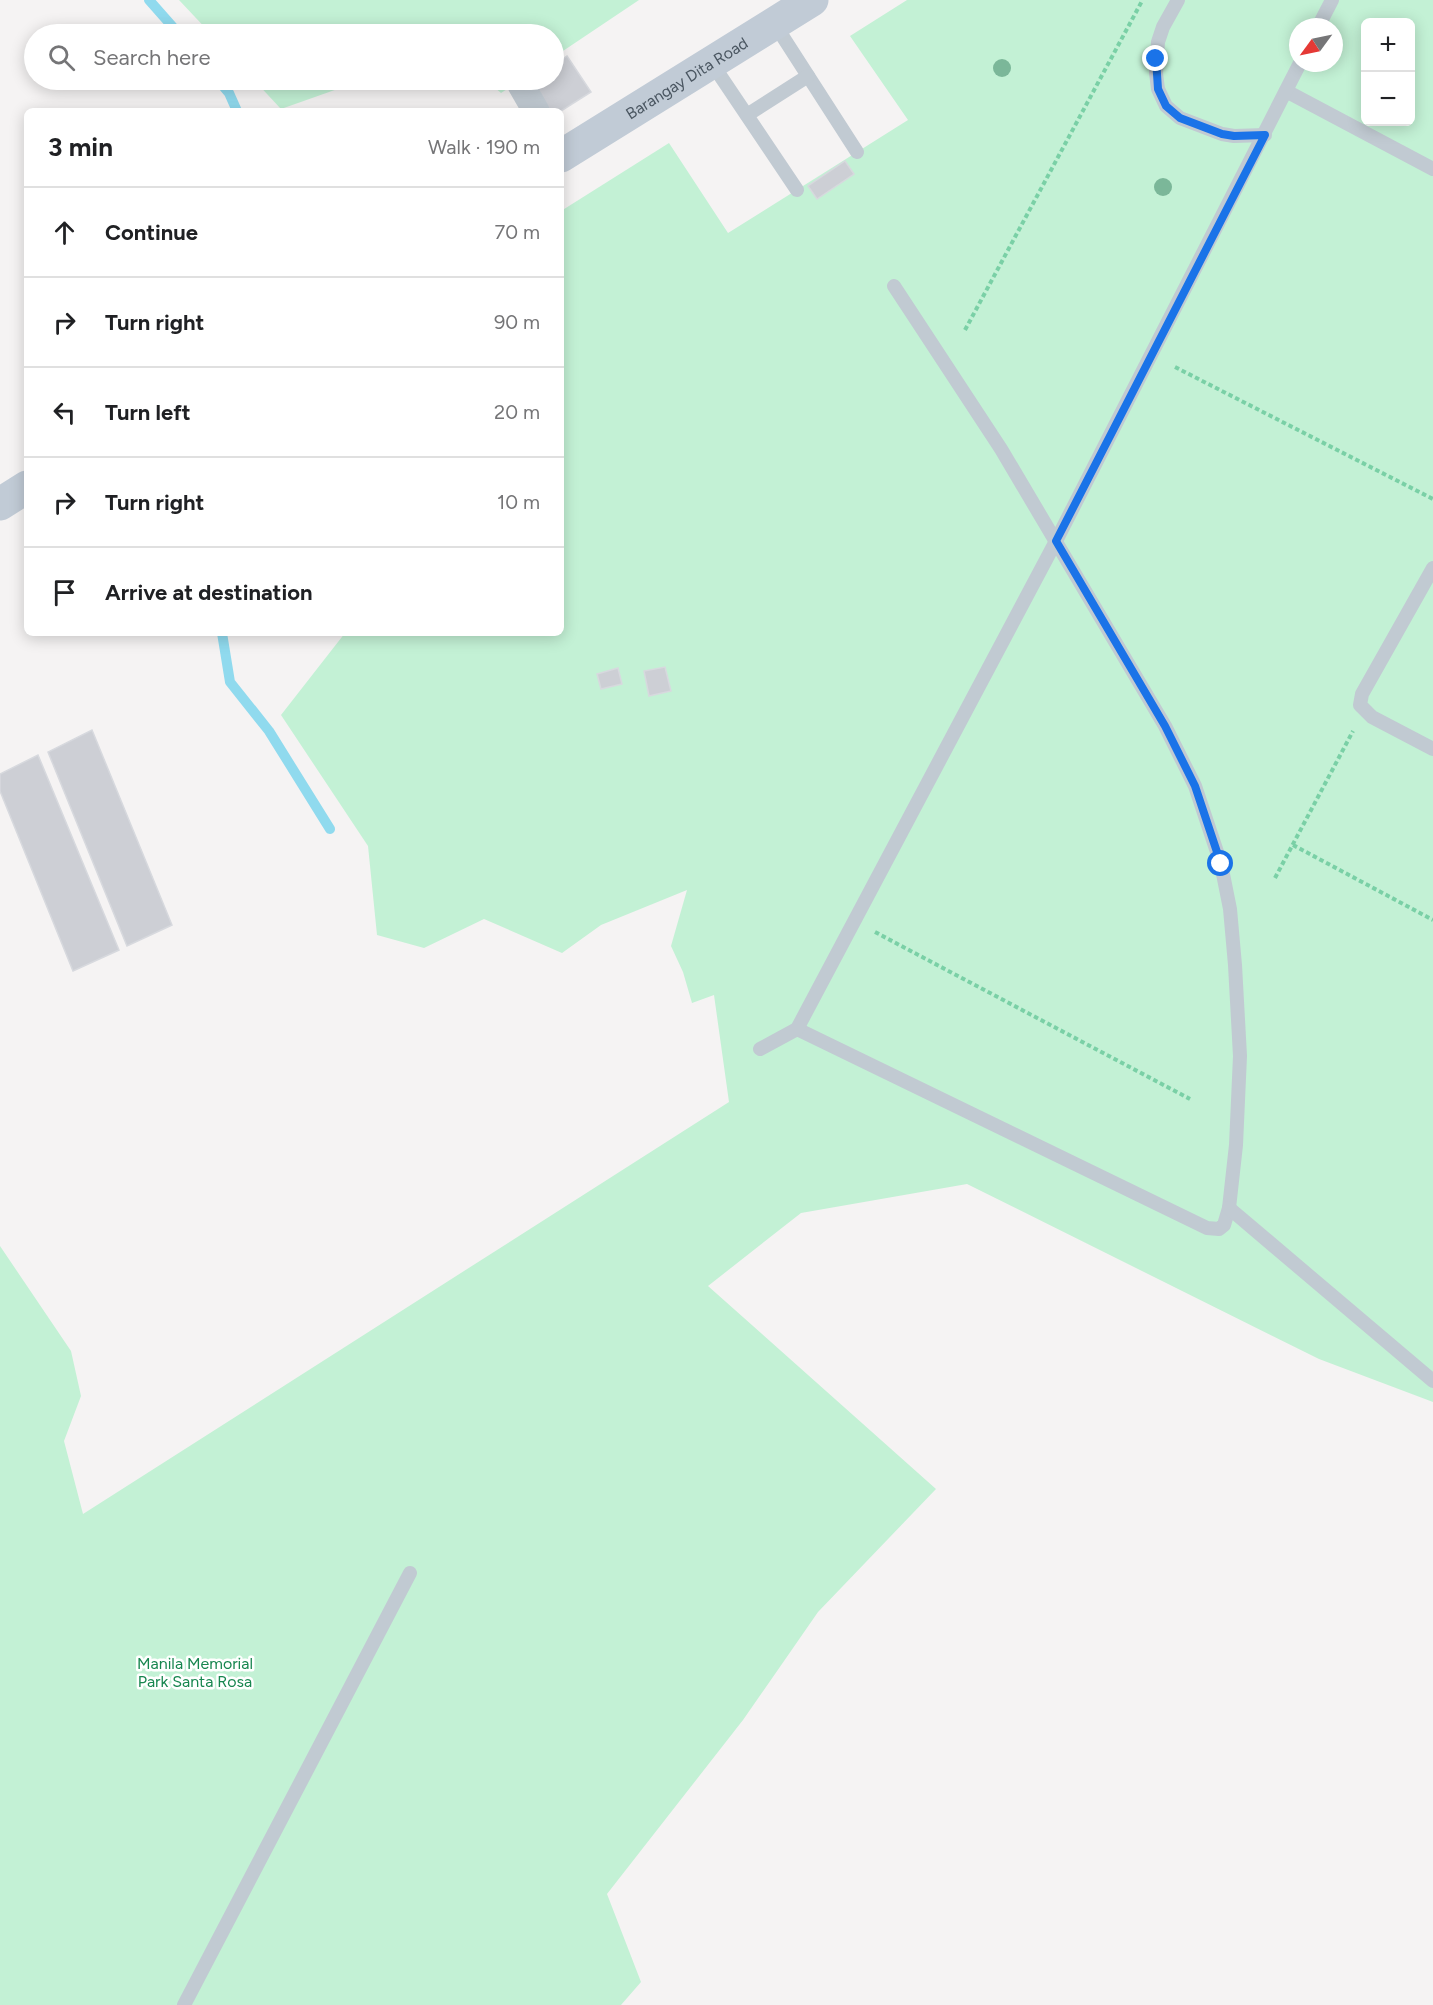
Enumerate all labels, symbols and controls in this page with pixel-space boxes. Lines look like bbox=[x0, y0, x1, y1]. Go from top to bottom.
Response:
north arrow bbox=[1289, 18, 1343, 72]
map controls bbox=[1361, 18, 1415, 126]
button: + bbox=[1361, 18, 1415, 72]
search box bbox=[24, 24, 564, 90]
street label: Barangay Dita Road bbox=[622, 33, 751, 123]
icon: search bbox=[45, 41, 78, 74]
text: Search here bbox=[93, 44, 211, 71]
route end bbox=[1142, 45, 1168, 71]
button: − bbox=[1361, 72, 1415, 126]
text: 3 min bbox=[48, 131, 113, 163]
text: Walk · 190 m bbox=[428, 135, 540, 159]
icon: ahead bbox=[48, 216, 81, 249]
text: Continue bbox=[105, 219, 198, 246]
text: 70 m bbox=[494, 220, 540, 244]
icon: right bbox=[48, 306, 81, 339]
text: Turn right bbox=[105, 309, 204, 336]
text: 90 m bbox=[494, 310, 540, 334]
icon: left bbox=[48, 396, 81, 429]
text: Turn left bbox=[105, 399, 191, 426]
text: 20 m bbox=[494, 400, 540, 424]
icon: right bbox=[48, 486, 81, 519]
text: Turn right bbox=[105, 489, 204, 516]
text: 10 m bbox=[497, 490, 540, 514]
icon: arrive bbox=[48, 576, 81, 609]
text: Arrive at destination bbox=[105, 579, 313, 606]
route start bbox=[1207, 850, 1233, 876]
park label: Manila Memorial Park Santa Rosa bbox=[137, 1654, 253, 1691]

